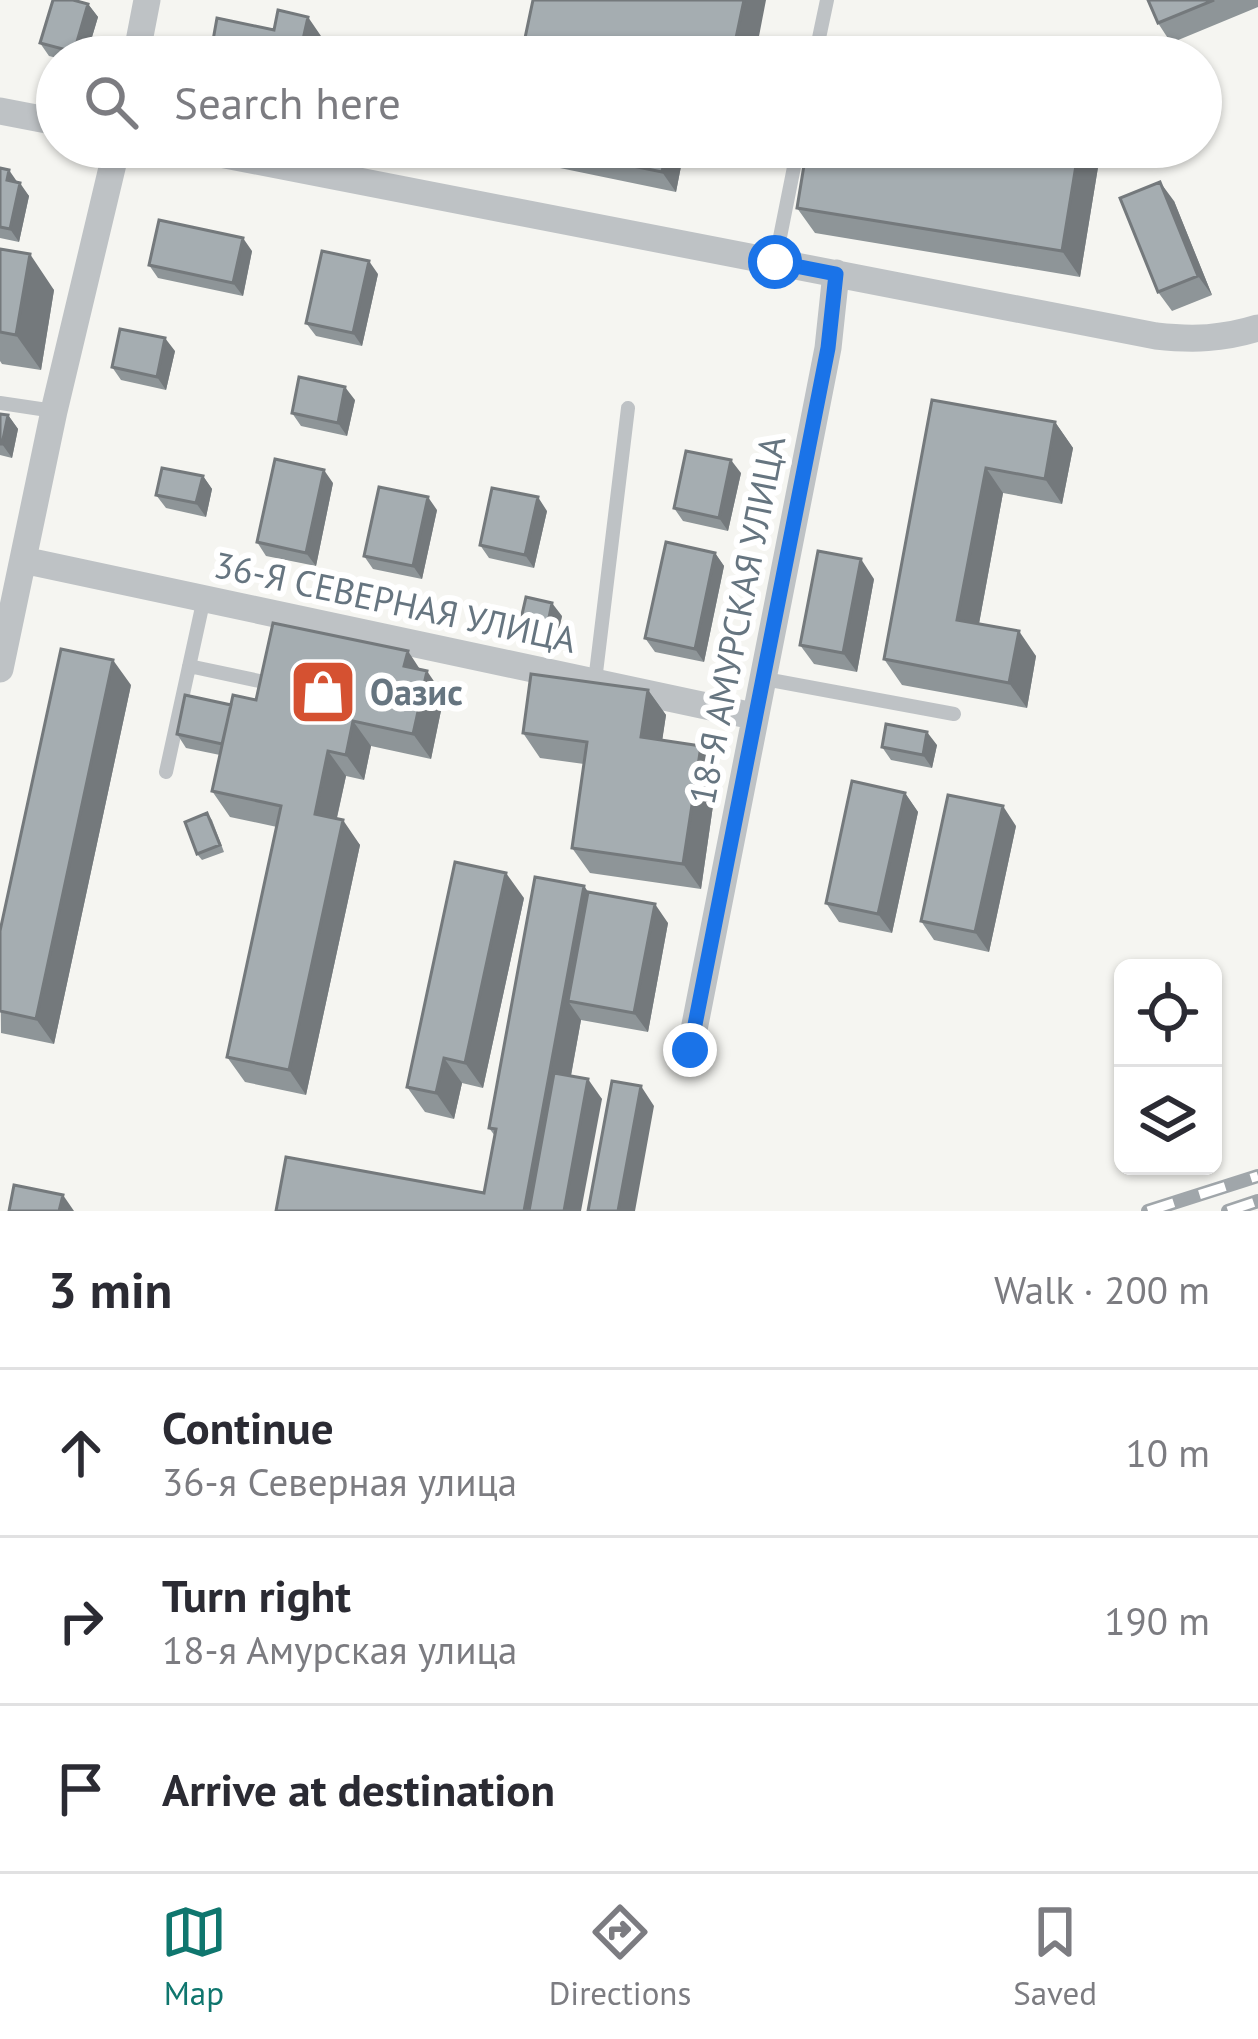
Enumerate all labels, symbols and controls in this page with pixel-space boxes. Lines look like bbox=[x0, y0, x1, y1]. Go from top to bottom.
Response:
search box bbox=[36, 36, 1222, 168]
icon: search bbox=[78, 69, 144, 135]
text: Search here bbox=[174, 73, 401, 131]
route start bbox=[748, 235, 802, 289]
street label: 18-Я АМУРСКАЯ УЛИЦА bbox=[678, 432, 795, 808]
street label: 36-Я СЕВЕРНАЯ УЛИЦА bbox=[210, 540, 580, 663]
shop icon: Оазис bbox=[288, 657, 358, 727]
place label: Оазис bbox=[370, 668, 463, 715]
map controls bbox=[1114, 959, 1222, 1175]
button: locate bbox=[1114, 959, 1222, 1067]
route end bbox=[663, 1023, 717, 1077]
button: layers bbox=[1114, 1067, 1222, 1175]
text: 3 min bbox=[48, 1256, 172, 1322]
text: Walk · 200 m bbox=[994, 1264, 1210, 1315]
text: Continue bbox=[162, 1398, 334, 1456]
icon: ahead bbox=[48, 1420, 114, 1486]
text: 10 m bbox=[1125, 1427, 1210, 1478]
text: 36-я Северная улица bbox=[162, 1456, 517, 1507]
text: Turn right bbox=[162, 1566, 351, 1624]
icon: right bbox=[48, 1588, 114, 1654]
text: 190 m bbox=[1104, 1595, 1210, 1646]
text: 18-я Амурская улица bbox=[162, 1624, 517, 1675]
icon: arrive bbox=[48, 1756, 114, 1822]
text: Arrive at destination bbox=[162, 1760, 555, 1818]
tab: Map bbox=[161, 1899, 227, 2014]
tab: Directions bbox=[549, 1899, 691, 2014]
tab: Saved bbox=[1013, 1899, 1097, 2014]

